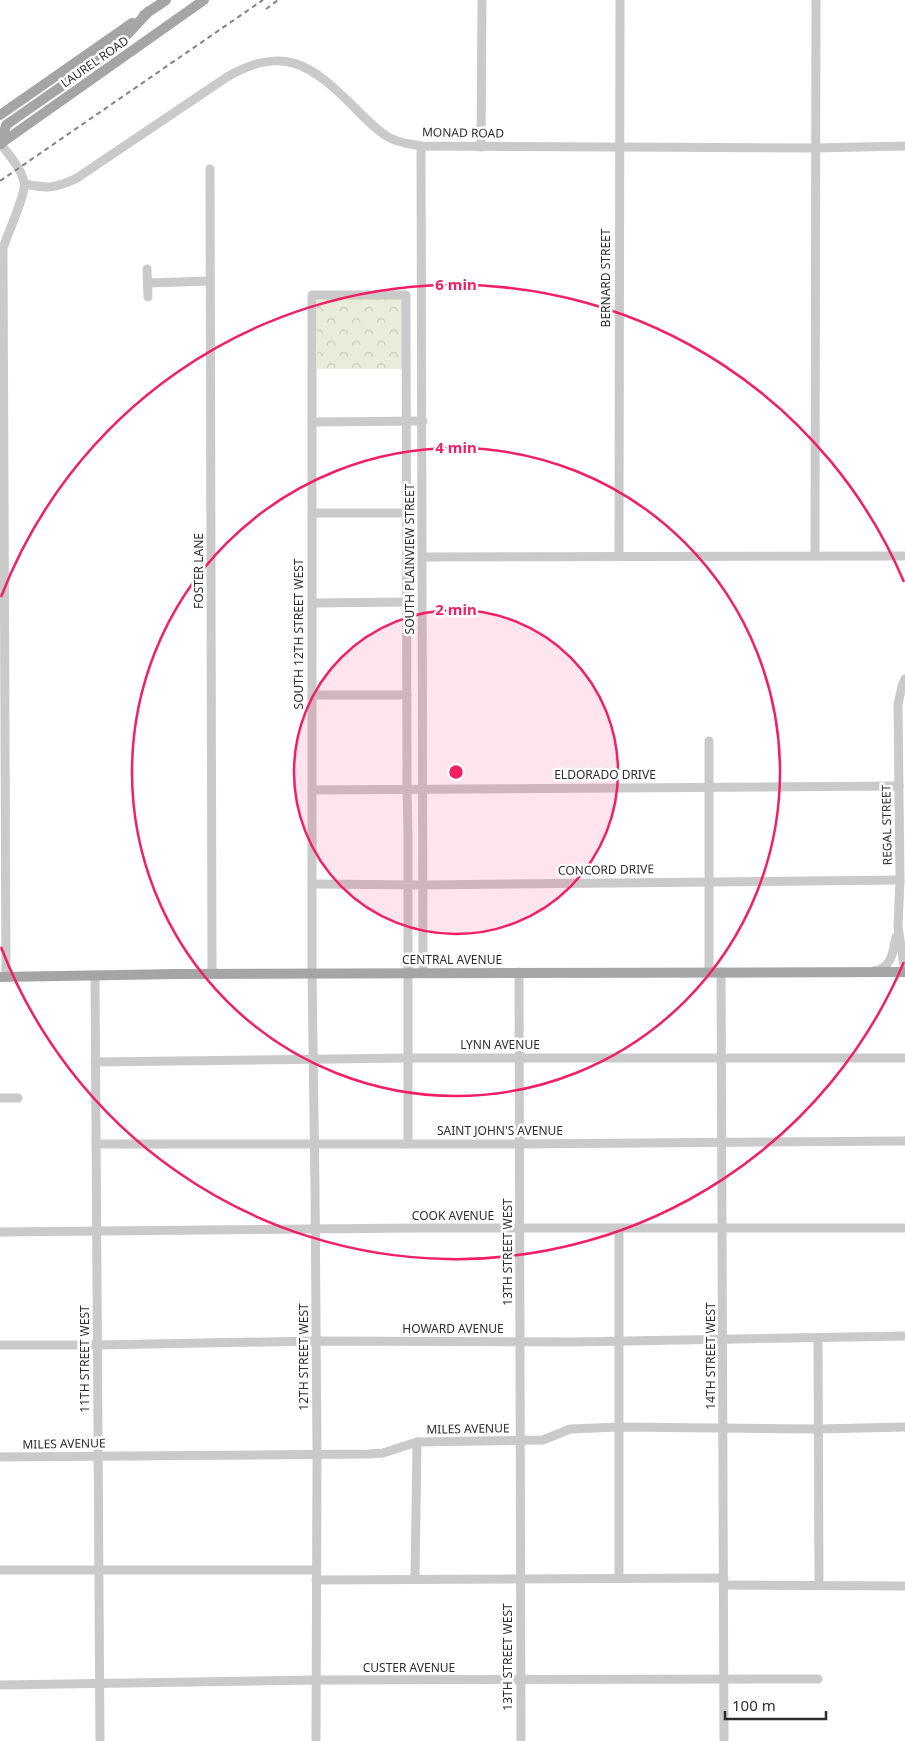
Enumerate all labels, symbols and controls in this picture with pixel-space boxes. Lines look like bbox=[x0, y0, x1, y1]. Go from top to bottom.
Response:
street label: LAUREL ROAD bbox=[57, 32, 132, 91]
street label: MONAD ROAD bbox=[422, 123, 504, 142]
street label: BERNARD STREET bbox=[597, 228, 614, 327]
text: 6 min bbox=[435, 274, 477, 294]
text: 4 min bbox=[435, 437, 477, 457]
street label: SOUTH PLAINVIEW STREET bbox=[401, 483, 418, 634]
street label: FOSTER LANE bbox=[190, 533, 207, 609]
street label: SOUTH 12TH STREET WEST bbox=[290, 558, 307, 709]
text: 2 min bbox=[435, 599, 477, 619]
centre of rings bbox=[447, 763, 465, 781]
street label: ELDORADO DRIVE bbox=[554, 766, 656, 783]
street label: REGAL STREET bbox=[877, 784, 896, 866]
street label: CONCORD DRIVE bbox=[558, 860, 654, 879]
street label: CENTRAL AVENUE bbox=[402, 951, 502, 968]
street label: LYNN AVENUE bbox=[460, 1036, 540, 1053]
street label: SAINT JOHN'S AVENUE bbox=[437, 1122, 563, 1139]
street label: 13TH STREET WEST bbox=[499, 1198, 516, 1306]
street label: COOK AVENUE bbox=[412, 1207, 494, 1224]
street label: 14TH STREET WEST bbox=[702, 1302, 719, 1410]
street label: 12TH STREET WEST bbox=[295, 1303, 312, 1411]
street label: 11TH STREET WEST bbox=[76, 1305, 93, 1413]
street label: HOWARD AVENUE bbox=[402, 1320, 504, 1337]
street label: MILES AVENUE bbox=[426, 1419, 510, 1438]
street label: MILES AVENUE bbox=[22, 1434, 106, 1453]
street label: 13TH STREET WEST bbox=[499, 1603, 516, 1711]
street label: CUSTER AVENUE bbox=[363, 1659, 455, 1676]
scale bar bbox=[725, 1688, 826, 1720]
text: 100 m bbox=[732, 1695, 776, 1715]

